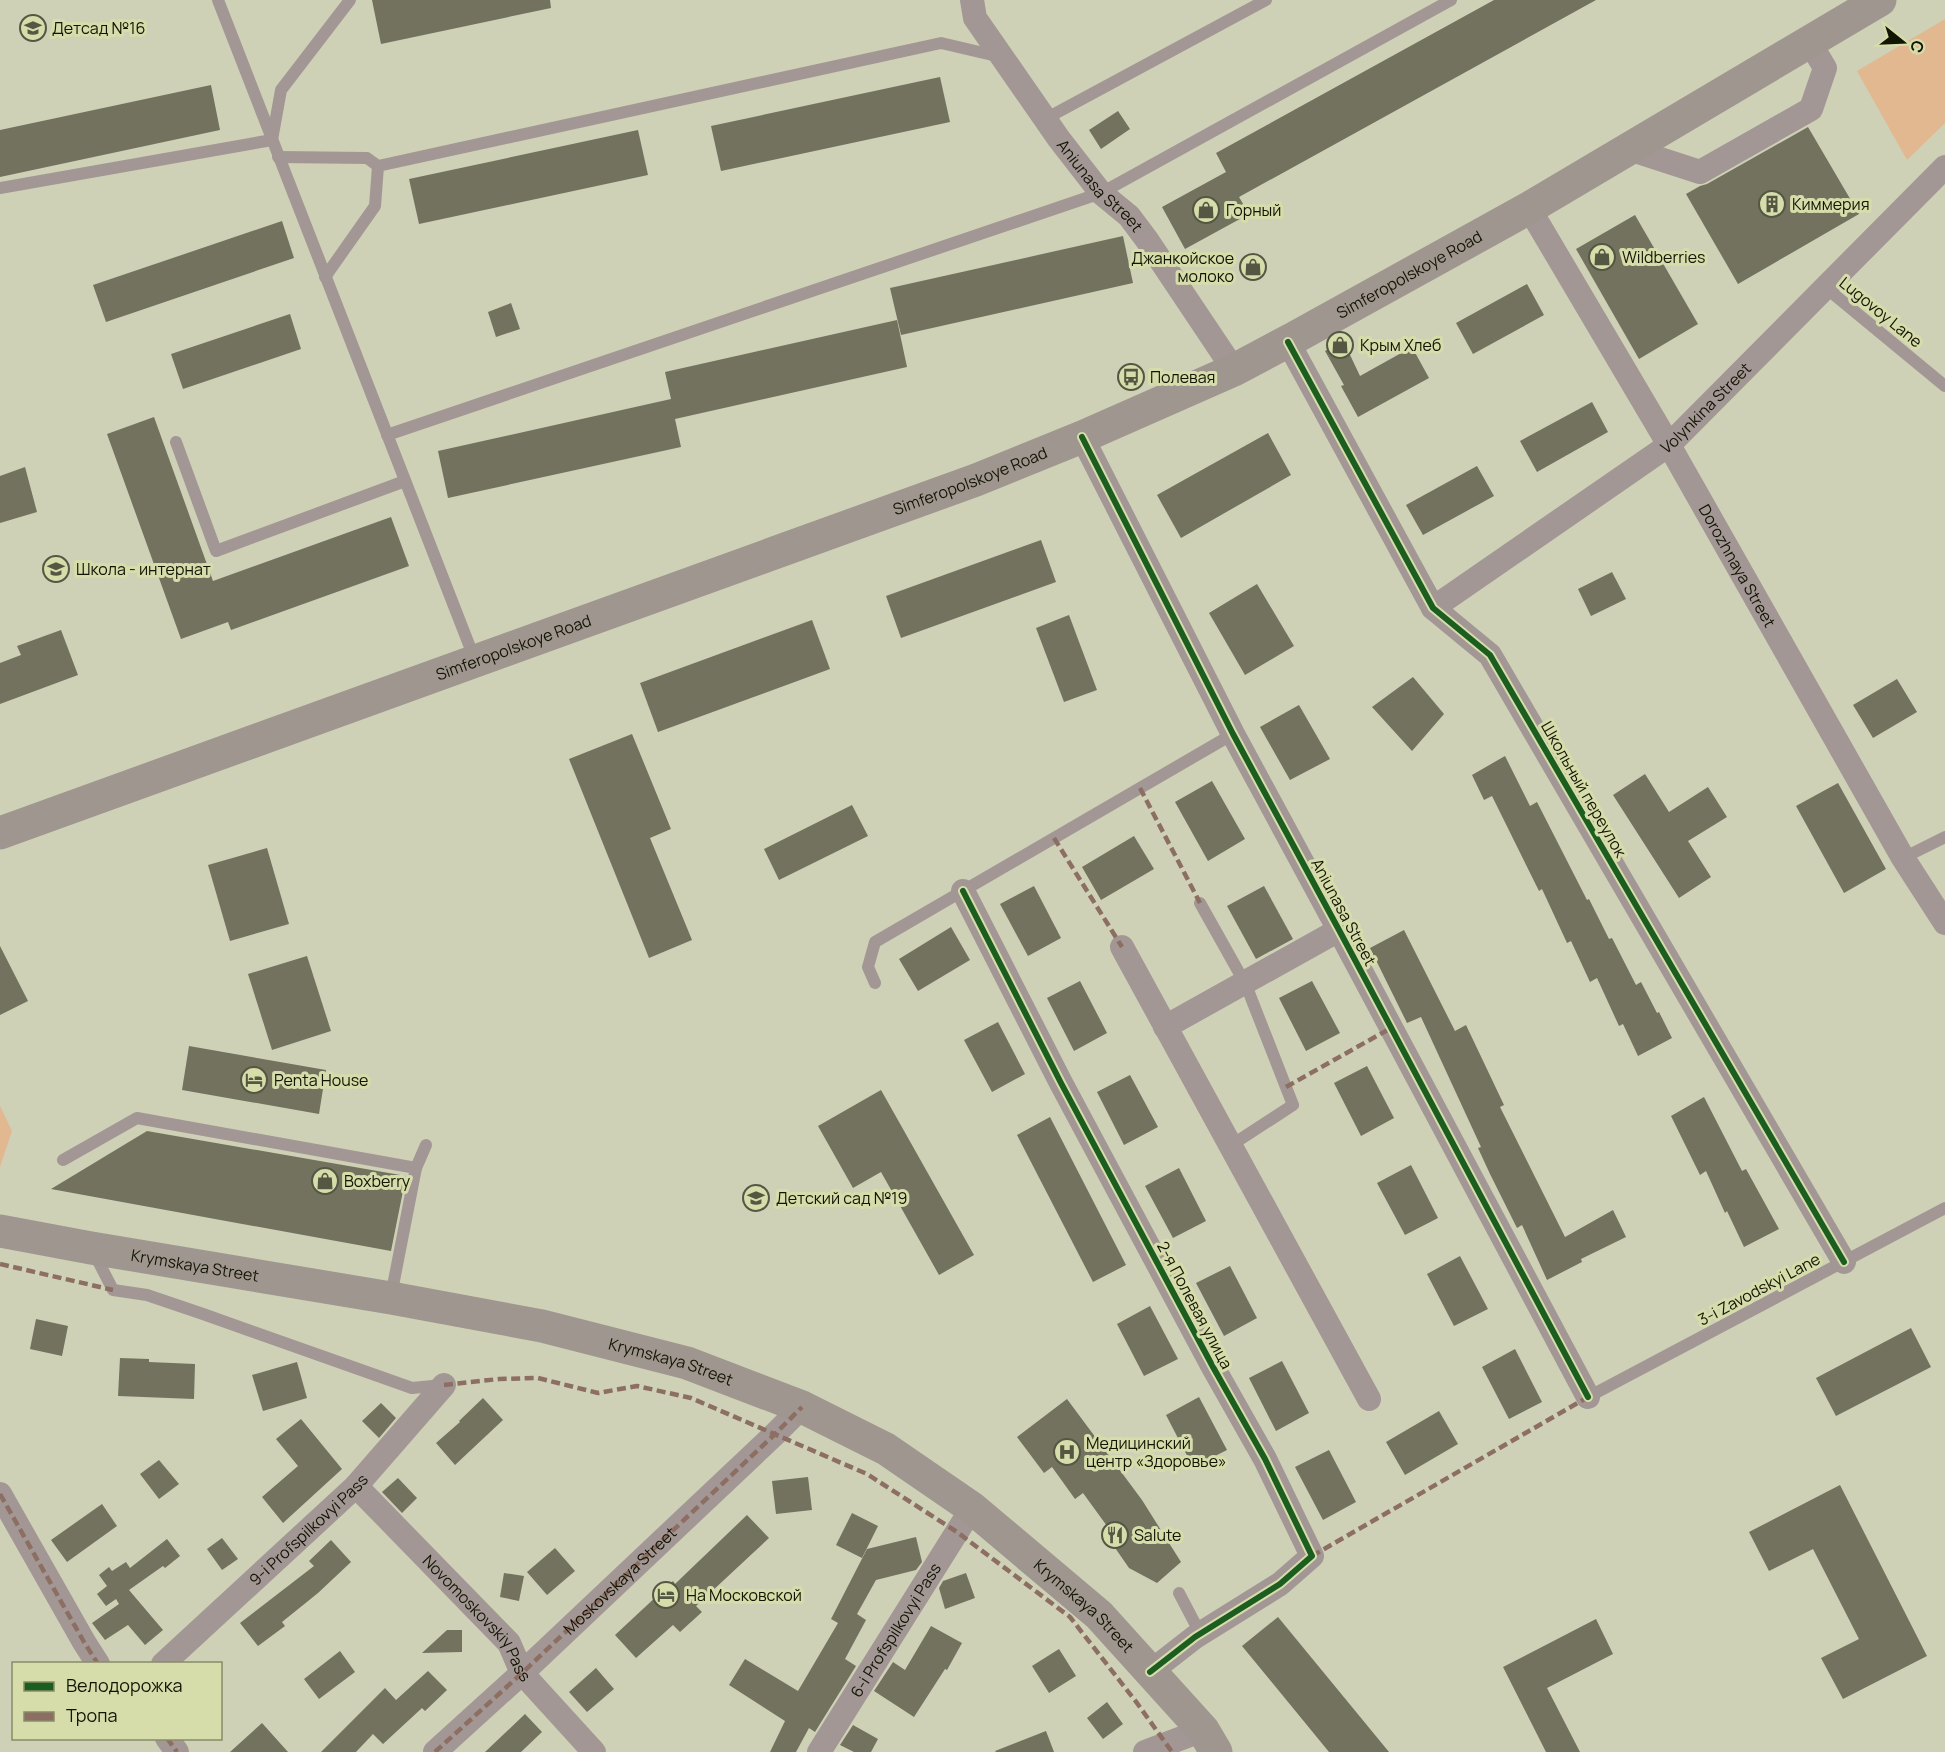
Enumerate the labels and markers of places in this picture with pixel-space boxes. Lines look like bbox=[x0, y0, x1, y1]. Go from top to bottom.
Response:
school or university icon: Детсад №16 bbox=[18, 13, 48, 43]
place label: Детсад №16 bbox=[52, 17, 145, 39]
building icon: Киммерия bbox=[1757, 189, 1787, 219]
place label: Киммерия bbox=[1792, 193, 1870, 215]
shop icon: Горный bbox=[1191, 195, 1221, 225]
place label: Горный bbox=[1226, 199, 1281, 221]
shop icon: Wildberries bbox=[1587, 242, 1617, 272]
place label: Wildberries bbox=[1622, 246, 1705, 268]
place label: Джанкойское молоко bbox=[1131, 247, 1234, 287]
shop icon: Джанкойское молоко bbox=[1238, 252, 1268, 282]
shop icon: Крым Хлеб bbox=[1325, 330, 1355, 360]
place label: Крым Хлеб bbox=[1360, 334, 1441, 356]
bus stop icon: Полевая bbox=[1116, 362, 1146, 392]
place label: Полевая bbox=[1150, 366, 1215, 388]
school or university icon: Школа - интернат bbox=[41, 554, 71, 584]
place label: Школа - интернат bbox=[76, 558, 211, 580]
hotel icon: Penta House bbox=[239, 1065, 269, 1095]
place label: Penta House bbox=[274, 1069, 368, 1091]
shop icon: Boxberry bbox=[310, 1166, 340, 1196]
place label: Boxberry bbox=[344, 1170, 411, 1192]
school or university icon: Детский сад №19 bbox=[741, 1183, 771, 1213]
place label: Детский сад №19 bbox=[776, 1187, 908, 1209]
place label: Медицинский центр «Здоровье» bbox=[1086, 1432, 1227, 1472]
hospital icon: Медицинский центр «Здоровье» bbox=[1052, 1437, 1082, 1467]
restaurant icon: Salute bbox=[1100, 1520, 1130, 1550]
place label: Salute bbox=[1134, 1524, 1181, 1546]
hotel icon: На Московской bbox=[651, 1580, 681, 1610]
place label: На Московской bbox=[686, 1584, 802, 1606]

